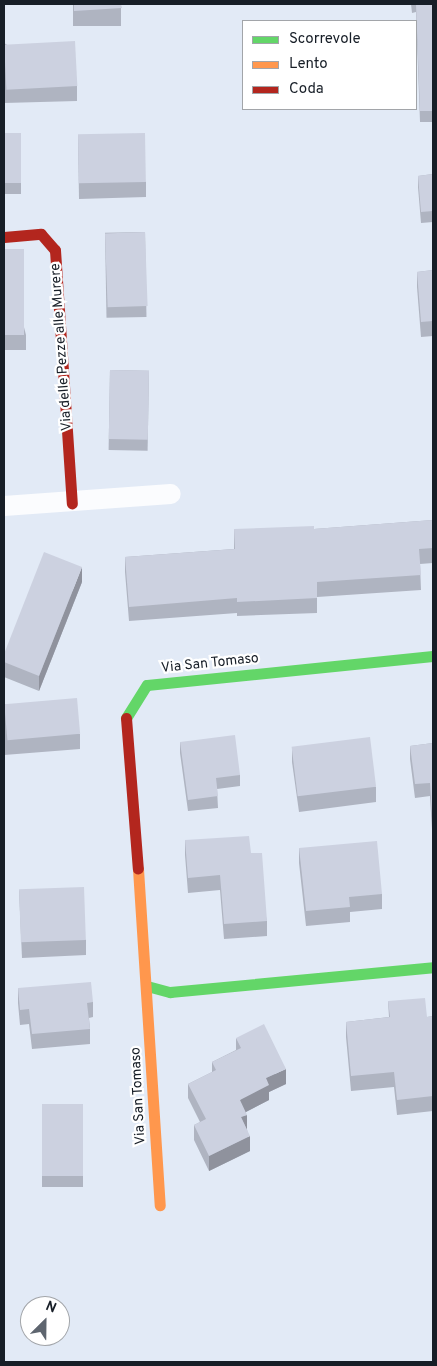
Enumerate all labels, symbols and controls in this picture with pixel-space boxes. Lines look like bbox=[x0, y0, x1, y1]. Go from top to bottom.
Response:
legend bbox=[242, 20, 417, 110]
text: Scorrevole bbox=[289, 30, 361, 49]
text: Lento bbox=[289, 55, 328, 74]
text: Coda bbox=[289, 80, 324, 99]
street label: Via delle Pezze alle Murere bbox=[48, 263, 76, 431]
street label: Via San Tomaso bbox=[160, 650, 260, 678]
street label: Via San Tomaso bbox=[128, 1046, 150, 1146]
north arrow bbox=[20, 1296, 70, 1346]
text: N bbox=[43, 1298, 59, 1317]

